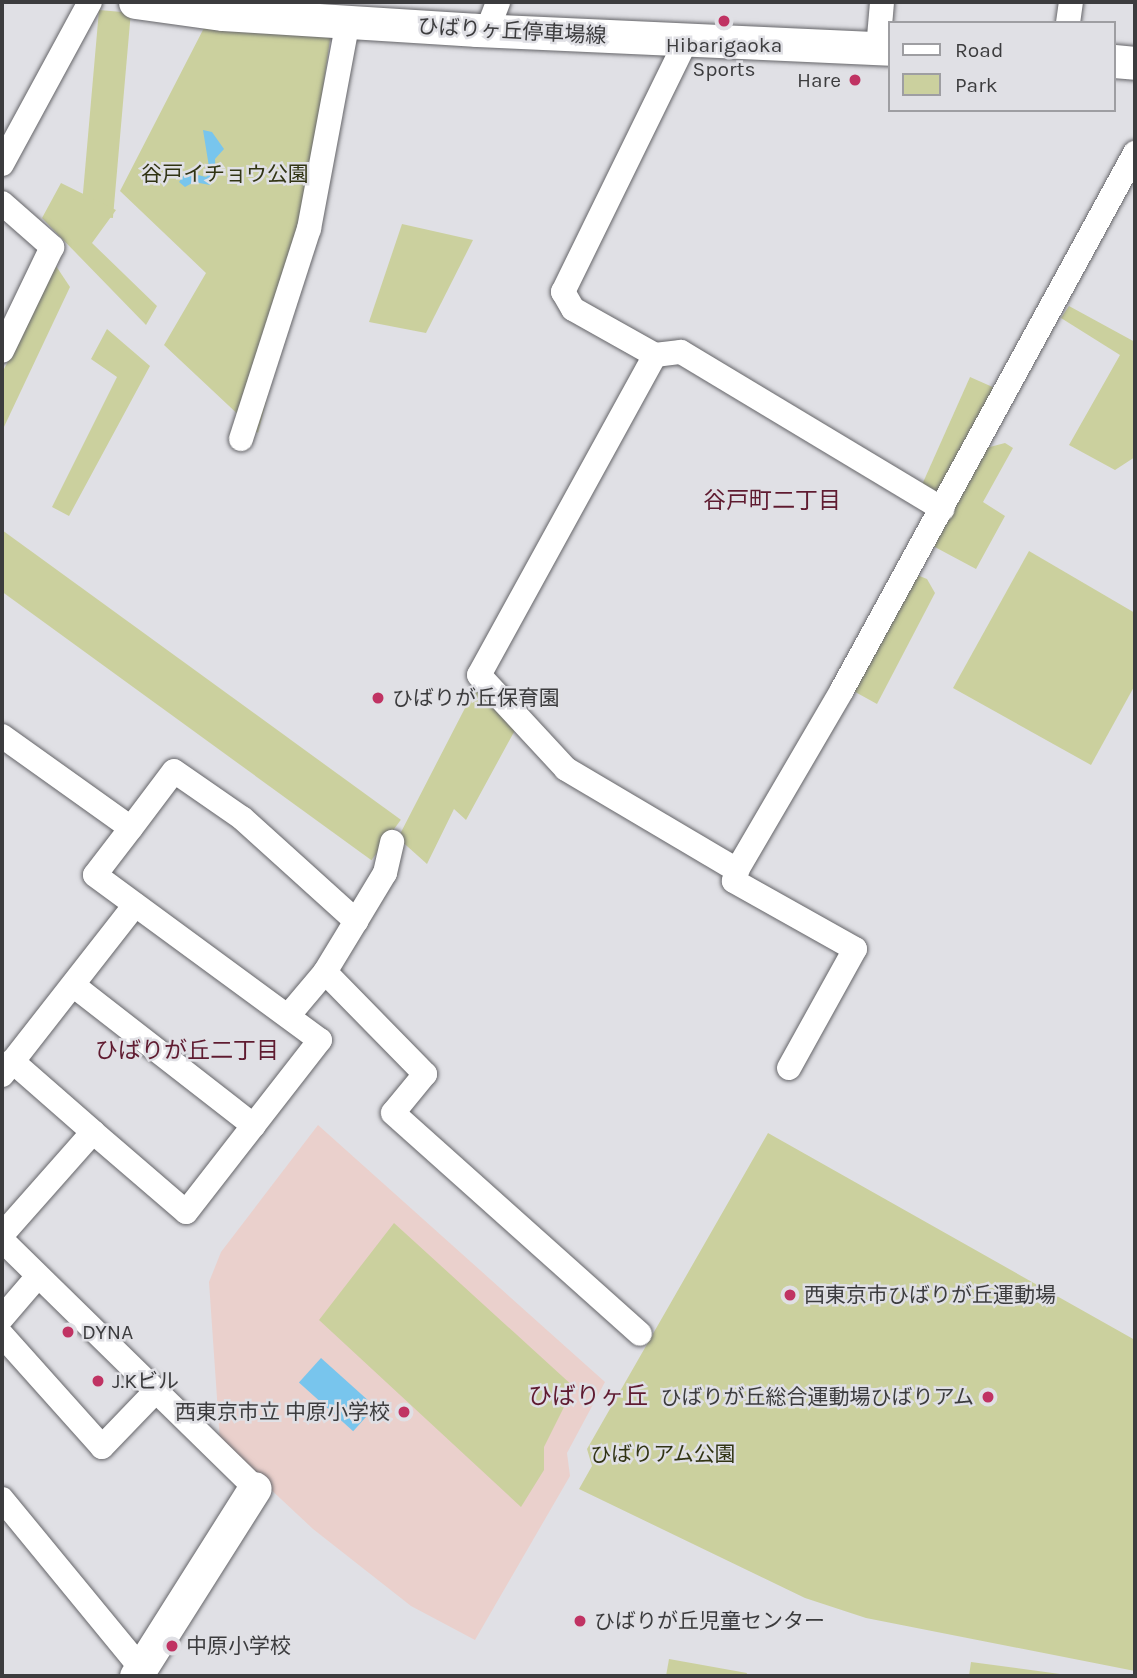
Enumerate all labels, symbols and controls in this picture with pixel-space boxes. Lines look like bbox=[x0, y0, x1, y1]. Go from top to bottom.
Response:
street label: ひばりヶ丘停車場線 bbox=[417, 13, 607, 49]
marker: Hibarigaoka Sports bbox=[716, 13, 732, 29]
legend bbox=[888, 21, 1116, 112]
place label: Hibarigaoka Sports bbox=[666, 32, 782, 82]
text: Road bbox=[955, 38, 1003, 62]
place label: Hare bbox=[797, 67, 841, 93]
marker: Hare bbox=[847, 72, 863, 88]
text: Park bbox=[955, 73, 998, 97]
park label: 谷戸イチョウ公園 bbox=[141, 161, 309, 187]
district label: 谷戸町二丁目 bbox=[703, 487, 841, 515]
place label: ひばりが丘保育園 bbox=[392, 685, 560, 711]
marker: ひばりが丘保育園 bbox=[370, 690, 386, 706]
district label: ひばりが丘二丁目 bbox=[95, 1037, 279, 1065]
place label: 西東京市ひばりが丘運動場 bbox=[804, 1282, 1056, 1308]
marker: 西東京市ひばりが丘運動場 bbox=[782, 1287, 798, 1303]
place label: DYNA bbox=[82, 1319, 133, 1345]
marker: DYNA bbox=[60, 1324, 76, 1340]
place label: J.Kビル bbox=[112, 1368, 179, 1394]
marker: J.Kビル bbox=[90, 1373, 106, 1389]
district label: ひばりヶ丘 bbox=[528, 1383, 648, 1411]
place label: ひばりが丘総合運動場ひばりアム bbox=[659, 1384, 974, 1410]
marker: ひばりが丘総合運動場ひばりアム bbox=[980, 1389, 996, 1405]
place label: 西東京市立 中原小学校 bbox=[175, 1399, 390, 1425]
marker: 西東京市立 中原小学校 bbox=[396, 1404, 412, 1420]
park label: ひばりアム公園 bbox=[590, 1441, 736, 1467]
place label: ひばりが丘児童センター bbox=[594, 1608, 825, 1634]
marker: ひばりが丘児童センター bbox=[572, 1613, 588, 1629]
place label: 中原小学校 bbox=[186, 1633, 291, 1659]
marker: 中原小学校 bbox=[164, 1638, 180, 1654]

